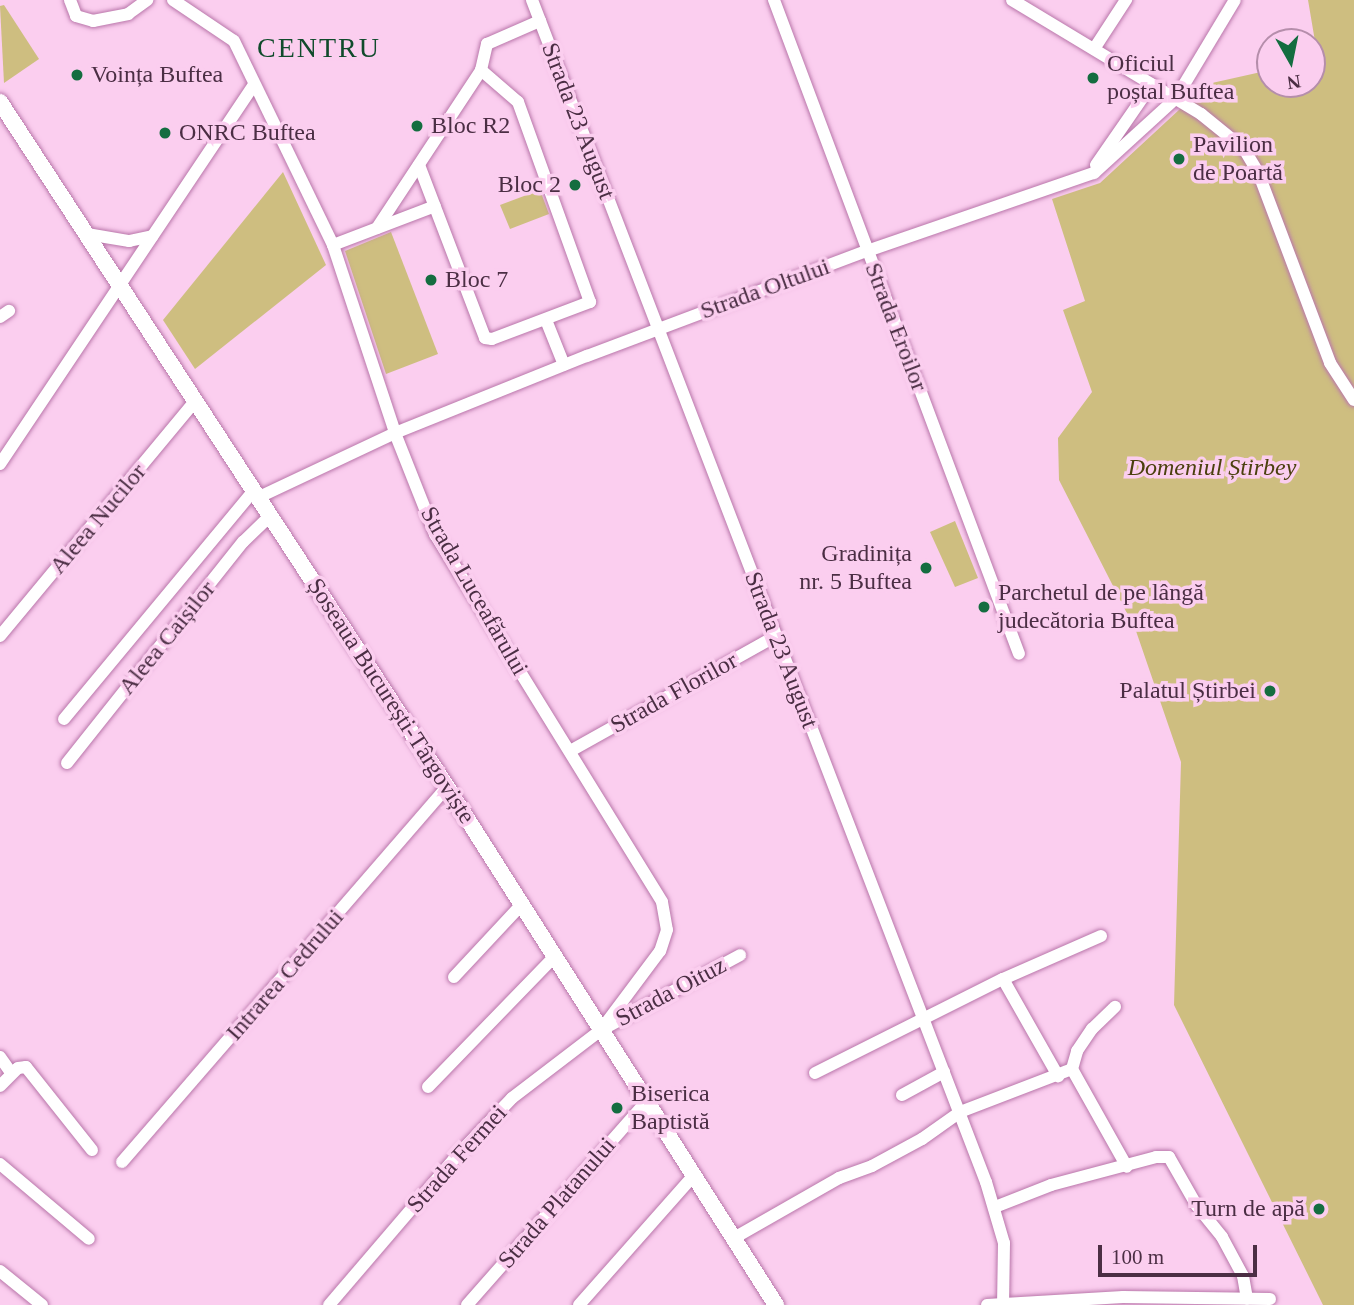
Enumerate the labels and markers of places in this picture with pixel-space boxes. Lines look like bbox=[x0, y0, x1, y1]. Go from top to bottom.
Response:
place label: Oficiul poștal Buftea bbox=[1107, 50, 1234, 106]
place label: Voința Buftea bbox=[91, 61, 223, 89]
marker: Voința Buftea bbox=[69, 67, 85, 83]
marker: Oficiul poștal Buftea bbox=[1085, 70, 1101, 86]
place label: Bloc R2 bbox=[431, 112, 510, 140]
marker: Bloc R2 bbox=[409, 118, 425, 134]
place label: ONRC Buftea bbox=[179, 119, 316, 147]
marker: ONRC Buftea bbox=[157, 125, 173, 141]
place label: Pavilion de Poartă bbox=[1193, 131, 1283, 187]
marker: Pavilion de Poartă bbox=[1171, 151, 1187, 167]
place label: Bloc 2 bbox=[498, 171, 561, 199]
marker: Bloc 2 bbox=[567, 177, 583, 193]
place label: Bloc 7 bbox=[445, 266, 508, 294]
marker: Bloc 7 bbox=[423, 272, 439, 288]
place label: Gradinița nr. 5 Buftea bbox=[799, 540, 912, 596]
marker: Gradinița nr. 5 Buftea bbox=[918, 560, 934, 576]
place label: Parchetul de pe lângă judecătoria Buftea bbox=[998, 579, 1204, 635]
marker: Parchetul de pe lângă judecătoria Buftea bbox=[976, 599, 992, 615]
place label: Palatul Știrbei bbox=[1119, 677, 1256, 705]
marker: Palatul Știrbei bbox=[1262, 683, 1278, 699]
place label: Biserica Baptistă bbox=[631, 1080, 710, 1136]
marker: Biserica Baptistă bbox=[609, 1100, 625, 1116]
place label: Turn de apă bbox=[1191, 1195, 1305, 1223]
marker: Turn de apă bbox=[1311, 1201, 1327, 1217]

